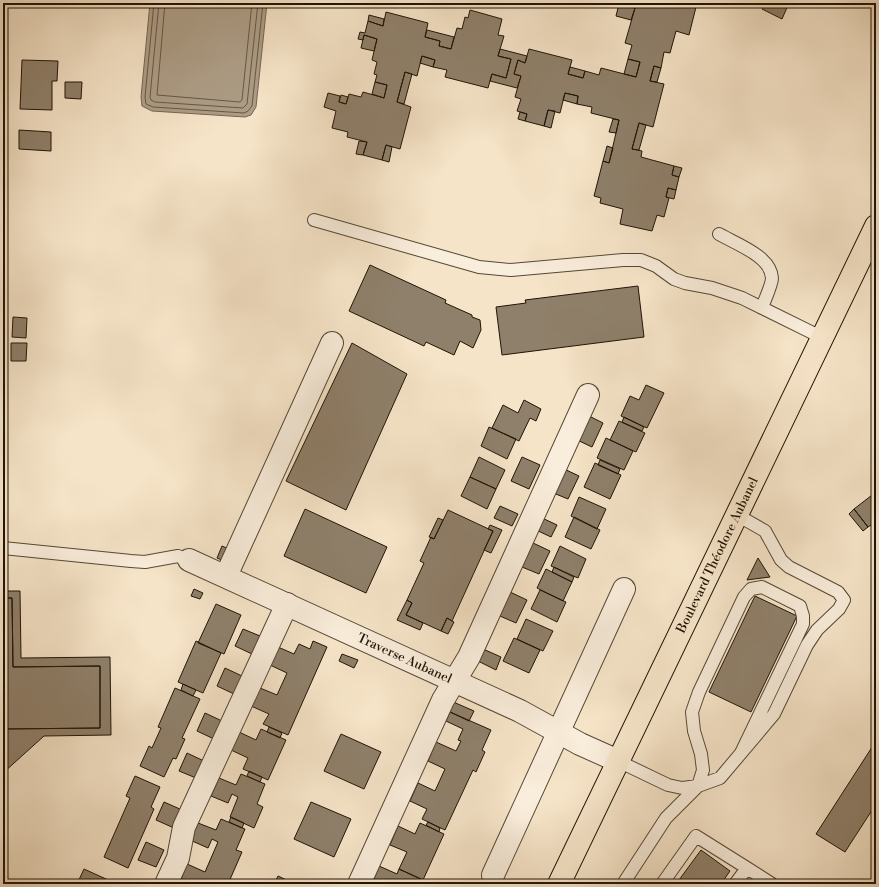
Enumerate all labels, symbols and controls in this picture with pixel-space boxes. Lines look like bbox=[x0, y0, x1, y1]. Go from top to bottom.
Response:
street label: Boulevard Théodore Aubanel bbox=[673, 474, 762, 637]
street label: Traverse Aubanel bbox=[355, 630, 455, 687]

